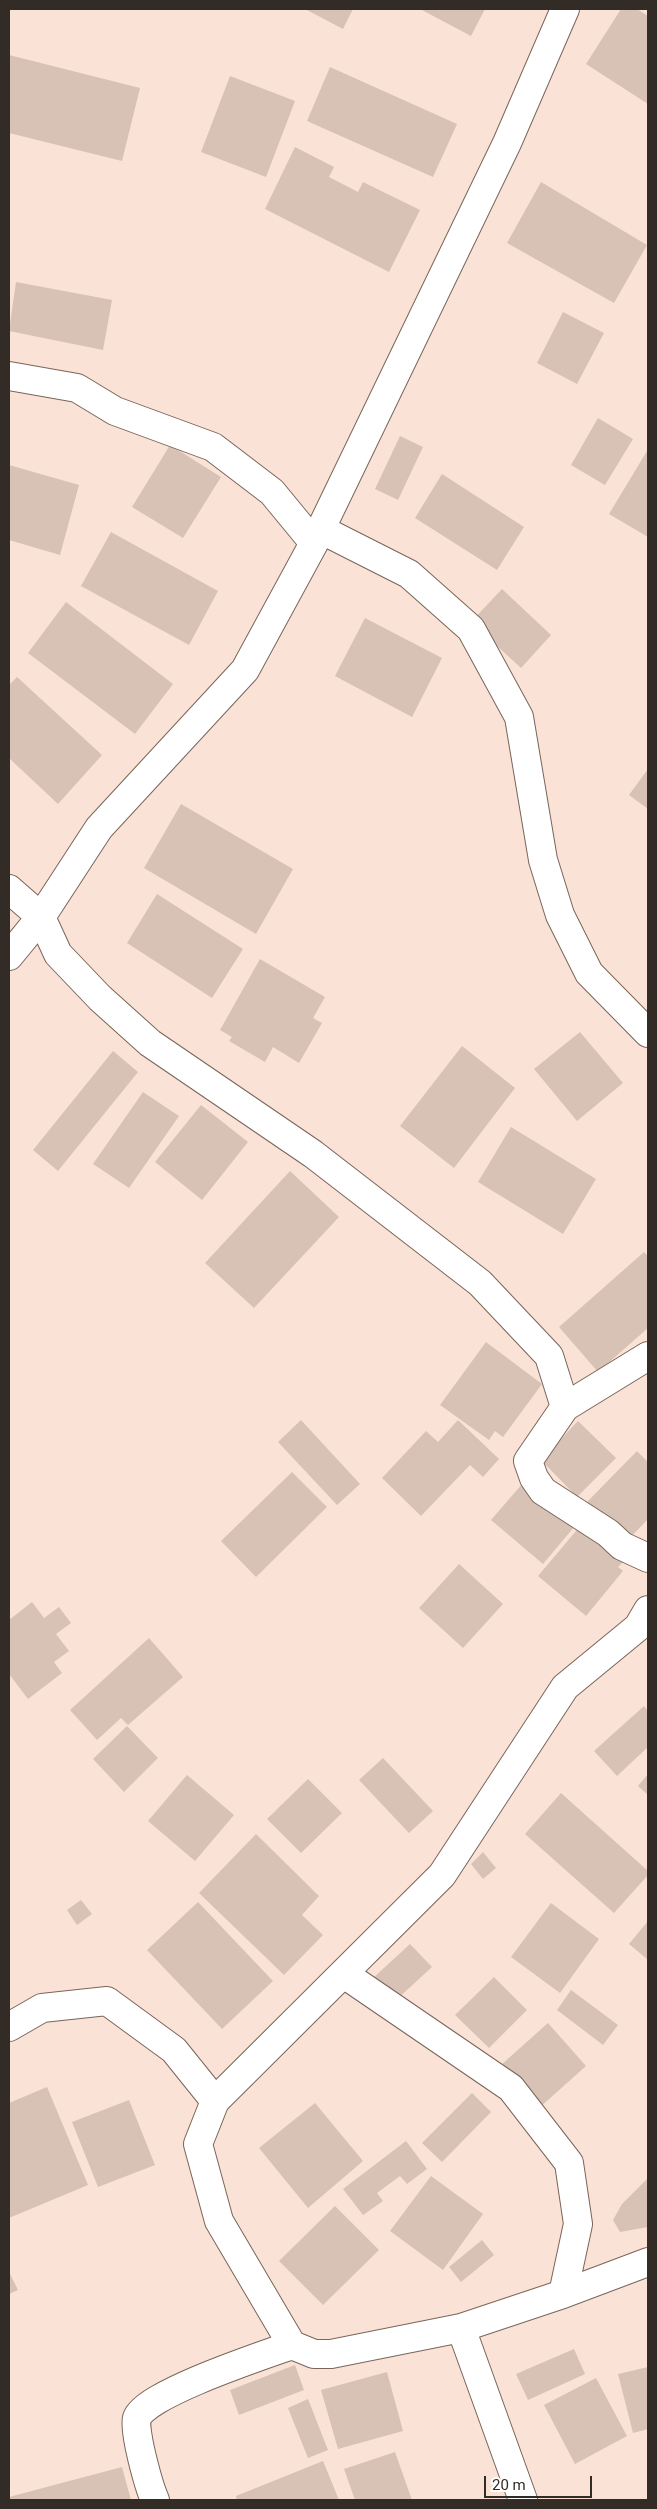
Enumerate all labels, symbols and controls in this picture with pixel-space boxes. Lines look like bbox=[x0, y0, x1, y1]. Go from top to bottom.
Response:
scale bar bbox=[487, 2466, 594, 2498]
text: 20 m bbox=[492, 2476, 526, 2494]

